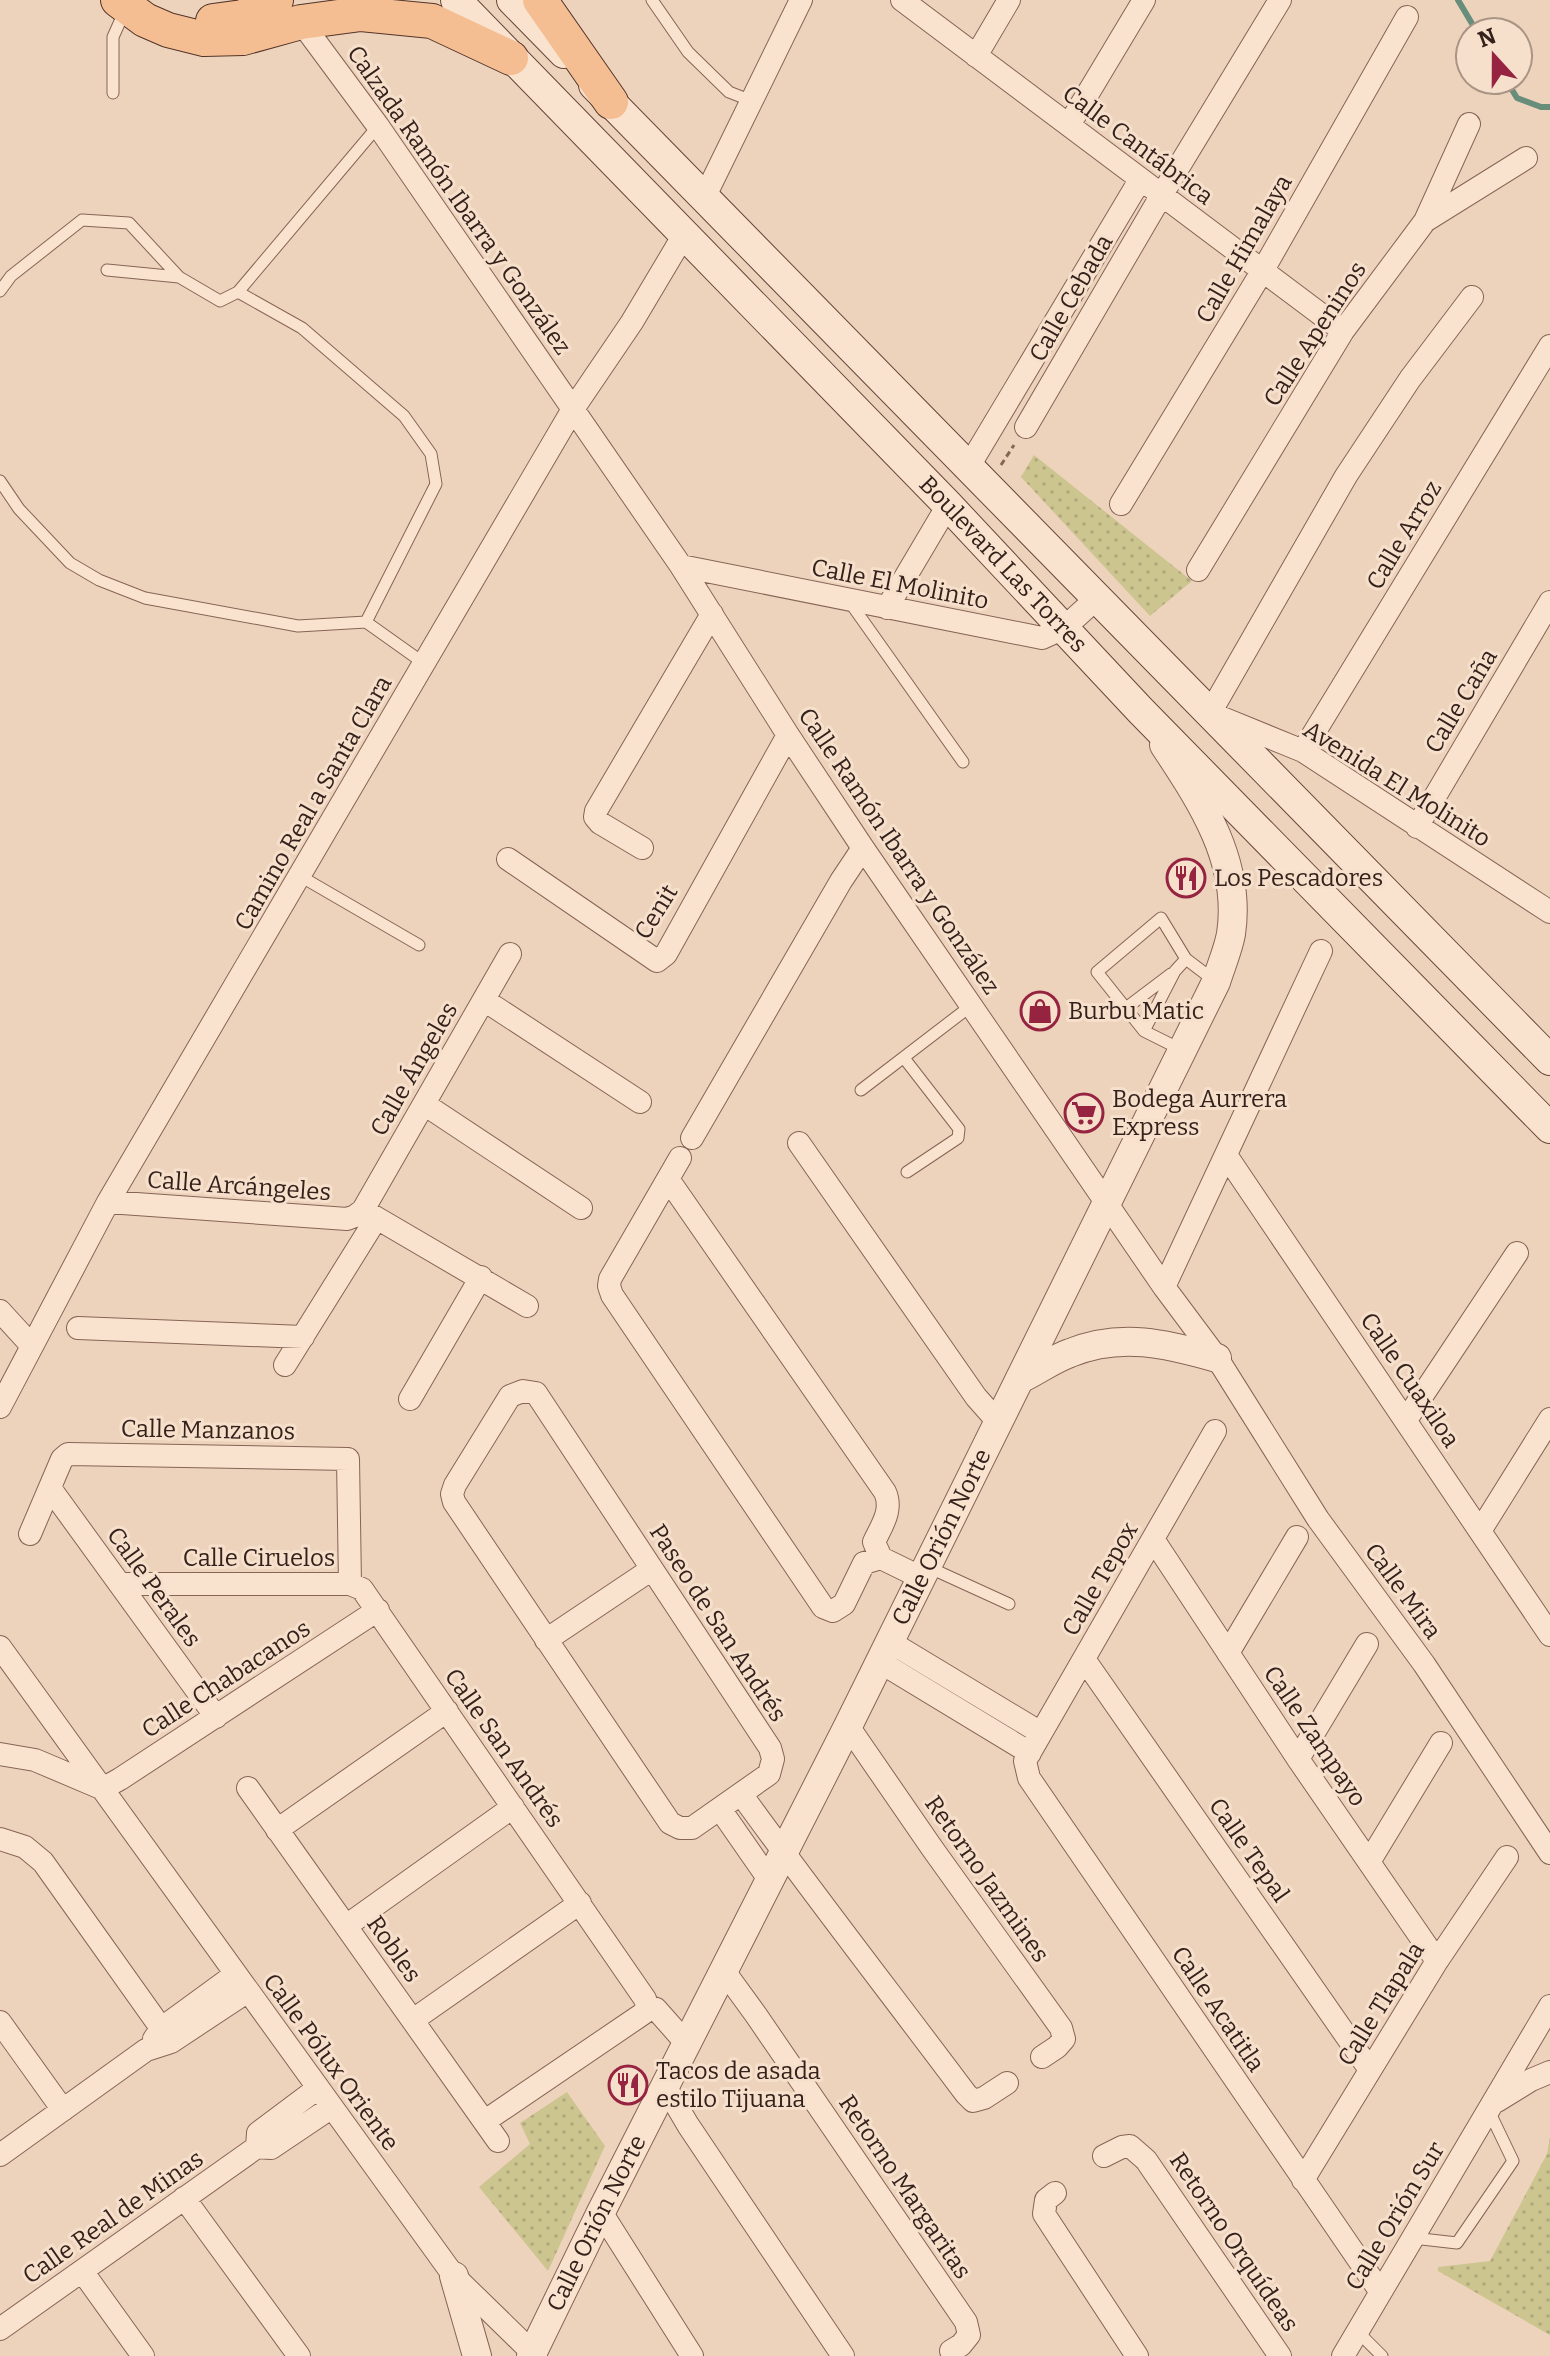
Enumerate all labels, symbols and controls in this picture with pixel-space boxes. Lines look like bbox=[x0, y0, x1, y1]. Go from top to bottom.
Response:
north arrow bbox=[1454, 16, 1534, 96]
text: N bbox=[1474, 22, 1500, 53]
street label: Calzada Ramón Ibarra y González bbox=[341, 40, 577, 360]
street label: Calle Cantábrica bbox=[1057, 79, 1219, 211]
street label: Calle Himalaya bbox=[1190, 170, 1298, 328]
street label: Calle Cebada bbox=[1023, 230, 1119, 366]
street label: Calle Apeninos bbox=[1258, 256, 1372, 412]
street label: Boulevard Las Torres bbox=[914, 470, 1093, 658]
street label: Calle Arroz bbox=[1361, 475, 1447, 595]
street label: Calle El Molinito bbox=[809, 553, 991, 615]
street label: Calle Caña bbox=[1419, 644, 1503, 758]
street label: Camino Real a Santa Clara bbox=[229, 671, 397, 935]
street label: Calle Ramón Ibarra y González bbox=[793, 703, 1005, 999]
street label: Avenida El Molinito bbox=[1298, 715, 1496, 853]
restaurant icon: Los Pescadores bbox=[1165, 857, 1207, 899]
place label: Los Pescadores bbox=[1214, 864, 1383, 892]
street label: Cenit bbox=[628, 879, 684, 944]
shop icon: Burbu Matic bbox=[1019, 990, 1061, 1032]
street label: Calle Ángeles bbox=[364, 997, 463, 1141]
place label: Burbu Matic bbox=[1068, 997, 1204, 1025]
place label: Bodega Aurrera Express bbox=[1112, 1085, 1287, 1141]
supermarket icon: Bodega Aurrera Express bbox=[1063, 1092, 1105, 1134]
street label: Calle Arcángeles bbox=[146, 1166, 332, 1206]
street label: Calle Cuaxiloa bbox=[1355, 1307, 1465, 1453]
street label: Calle Manzanos bbox=[121, 1414, 295, 1446]
street label: Calle Orión Norte bbox=[886, 1444, 997, 1630]
street label: Calle Tepox bbox=[1056, 1517, 1144, 1641]
street label: Paseo de San Andrés bbox=[644, 1519, 792, 1727]
street label: Calle Perales bbox=[101, 1522, 207, 1652]
street label: Calle Mira bbox=[1359, 1538, 1447, 1644]
street label: Calle Ciruelos bbox=[183, 1544, 335, 1572]
street label: Calle Chabacanos bbox=[137, 1614, 315, 1744]
street label: Calle Zampayo bbox=[1258, 1660, 1372, 1812]
street label: Calle San Andrés bbox=[439, 1663, 569, 1833]
street label: Retorno Jazmines bbox=[919, 1790, 1055, 1968]
street label: Calle Tepal bbox=[1203, 1793, 1295, 1907]
street label: Robles bbox=[361, 1910, 427, 1988]
street label: Calle Tlapala bbox=[1332, 1937, 1430, 2071]
street label: Calle Acatitla bbox=[1166, 1941, 1270, 2077]
street label: Calle Pólux Oriente bbox=[257, 1968, 405, 2156]
place label: Tacos de asada estilo Tijuana bbox=[656, 2057, 821, 2113]
restaurant icon: Tacos de asada estilo Tijuana bbox=[607, 2064, 649, 2106]
street label: Retorno Margaritas bbox=[833, 2090, 977, 2284]
street label: Calle Orión Norte bbox=[541, 2130, 652, 2316]
street label: Calle Orión Sur bbox=[1340, 2136, 1450, 2295]
street label: Calle Real de Minas bbox=[17, 2144, 209, 2290]
street label: Retorno Orquídeas bbox=[1164, 2147, 1304, 2337]

